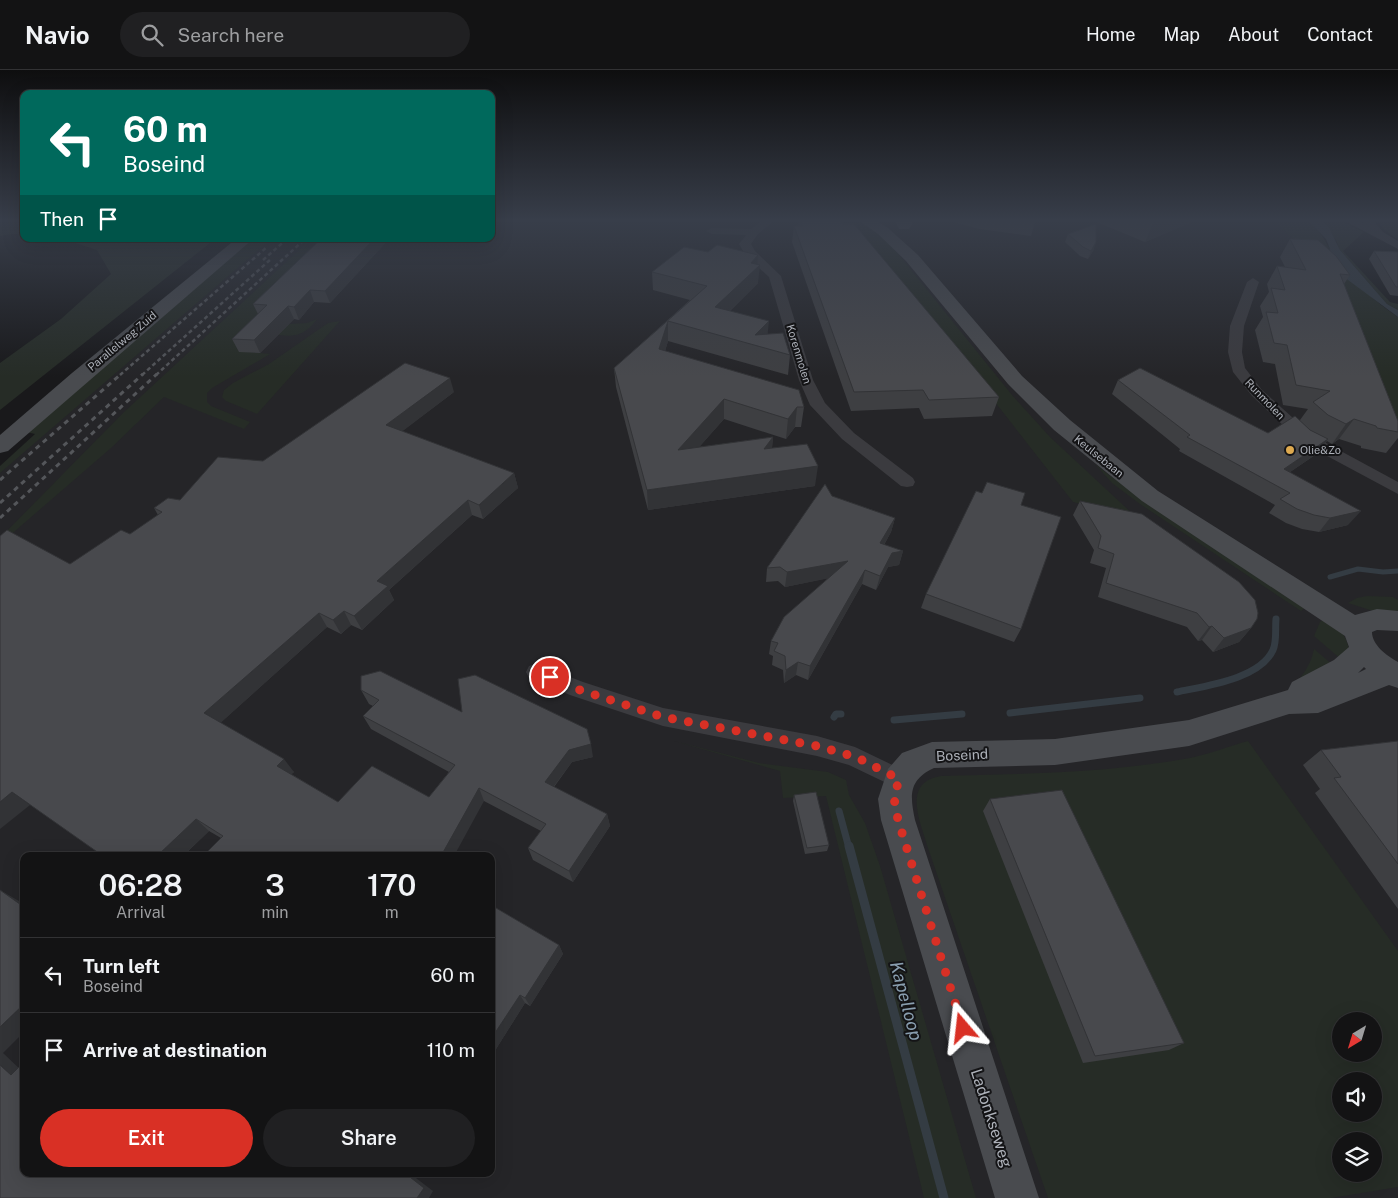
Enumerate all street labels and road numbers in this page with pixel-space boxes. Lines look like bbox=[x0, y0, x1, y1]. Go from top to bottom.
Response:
street label: Parallelweg Zuid bbox=[85, 309, 159, 373]
street label: Korenmolen bbox=[784, 323, 814, 385]
street label: Runmolen bbox=[1243, 376, 1287, 422]
street label: Keulsebaan bbox=[1072, 433, 1126, 479]
street label: Boseind bbox=[935, 746, 989, 764]
street label: Ladonkseweg bbox=[967, 1066, 1016, 1170]

